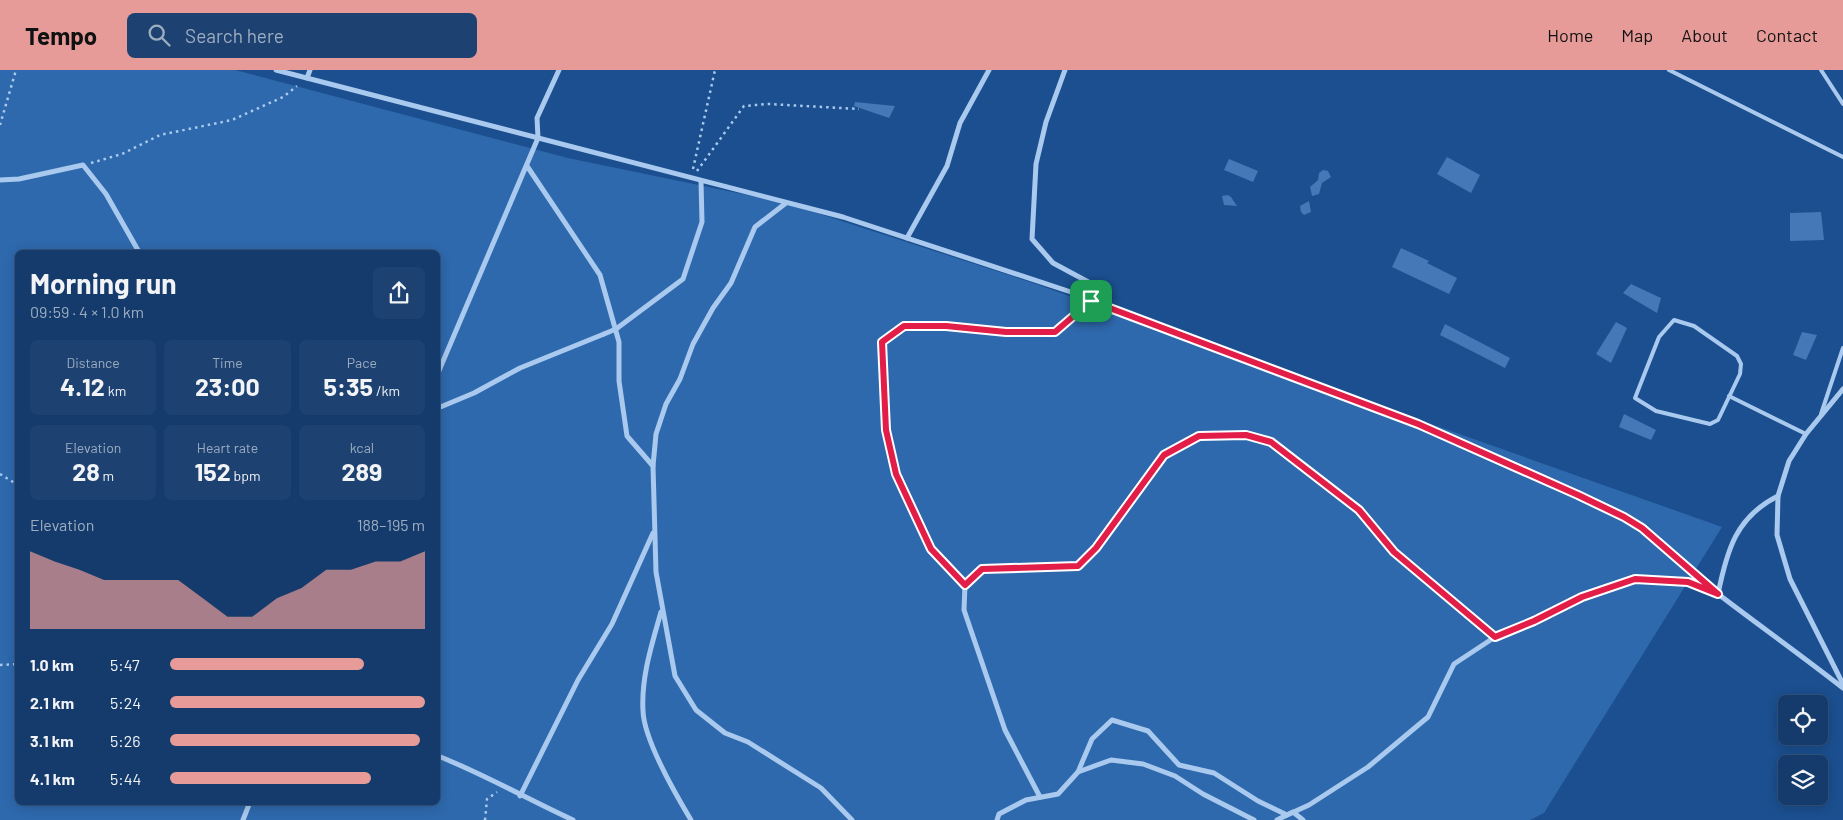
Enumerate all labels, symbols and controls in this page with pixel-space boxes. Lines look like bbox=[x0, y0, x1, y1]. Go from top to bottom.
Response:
search box bbox=[127, 13, 477, 58]
text: Tempo bbox=[25, 21, 97, 50]
icon: search bbox=[145, 21, 173, 49]
text: Search here bbox=[185, 24, 284, 47]
text: Home bbox=[1547, 24, 1593, 46]
text: Map bbox=[1621, 24, 1653, 46]
text: About bbox=[1681, 24, 1728, 46]
text: Contact bbox=[1756, 24, 1818, 46]
text: Morning run bbox=[30, 266, 177, 300]
button: share bbox=[373, 267, 425, 319]
pin bbox=[1070, 280, 1112, 322]
icon: arrive bbox=[1077, 287, 1105, 315]
text: 09:59 · 4 × 1.0 km bbox=[30, 302, 144, 321]
text: Distance bbox=[66, 354, 120, 371]
text: Time bbox=[212, 354, 243, 371]
text: Pace bbox=[347, 354, 377, 371]
text: 4.12 bbox=[60, 371, 105, 401]
text: 23:00 bbox=[195, 371, 260, 401]
text: 5:35 bbox=[324, 371, 373, 401]
text: km bbox=[105, 382, 126, 399]
text: /km bbox=[373, 382, 400, 399]
text: Elevation bbox=[65, 439, 121, 456]
text: Heart rate bbox=[197, 439, 258, 456]
text: kcal bbox=[350, 439, 374, 456]
text: 28 bbox=[72, 456, 100, 486]
text: 152 bbox=[194, 456, 231, 486]
text: 289 bbox=[341, 456, 382, 486]
text: m bbox=[100, 467, 114, 484]
text: bpm bbox=[231, 467, 261, 484]
text: Elevation bbox=[30, 515, 94, 534]
text: 188–195 m bbox=[357, 515, 425, 534]
text: 1.0 km bbox=[30, 655, 74, 674]
text: 5:47 bbox=[110, 655, 140, 674]
text: 2.1 km bbox=[30, 693, 74, 712]
text: 5:24 bbox=[110, 693, 141, 712]
map controls bbox=[1778, 695, 1828, 805]
button: locate bbox=[1778, 695, 1828, 745]
text: 3.1 km bbox=[30, 731, 74, 750]
text: 5:26 bbox=[110, 731, 140, 750]
button: layers bbox=[1778, 755, 1828, 805]
text: 4.1 km bbox=[30, 769, 75, 788]
text: 5:44 bbox=[110, 769, 141, 788]

